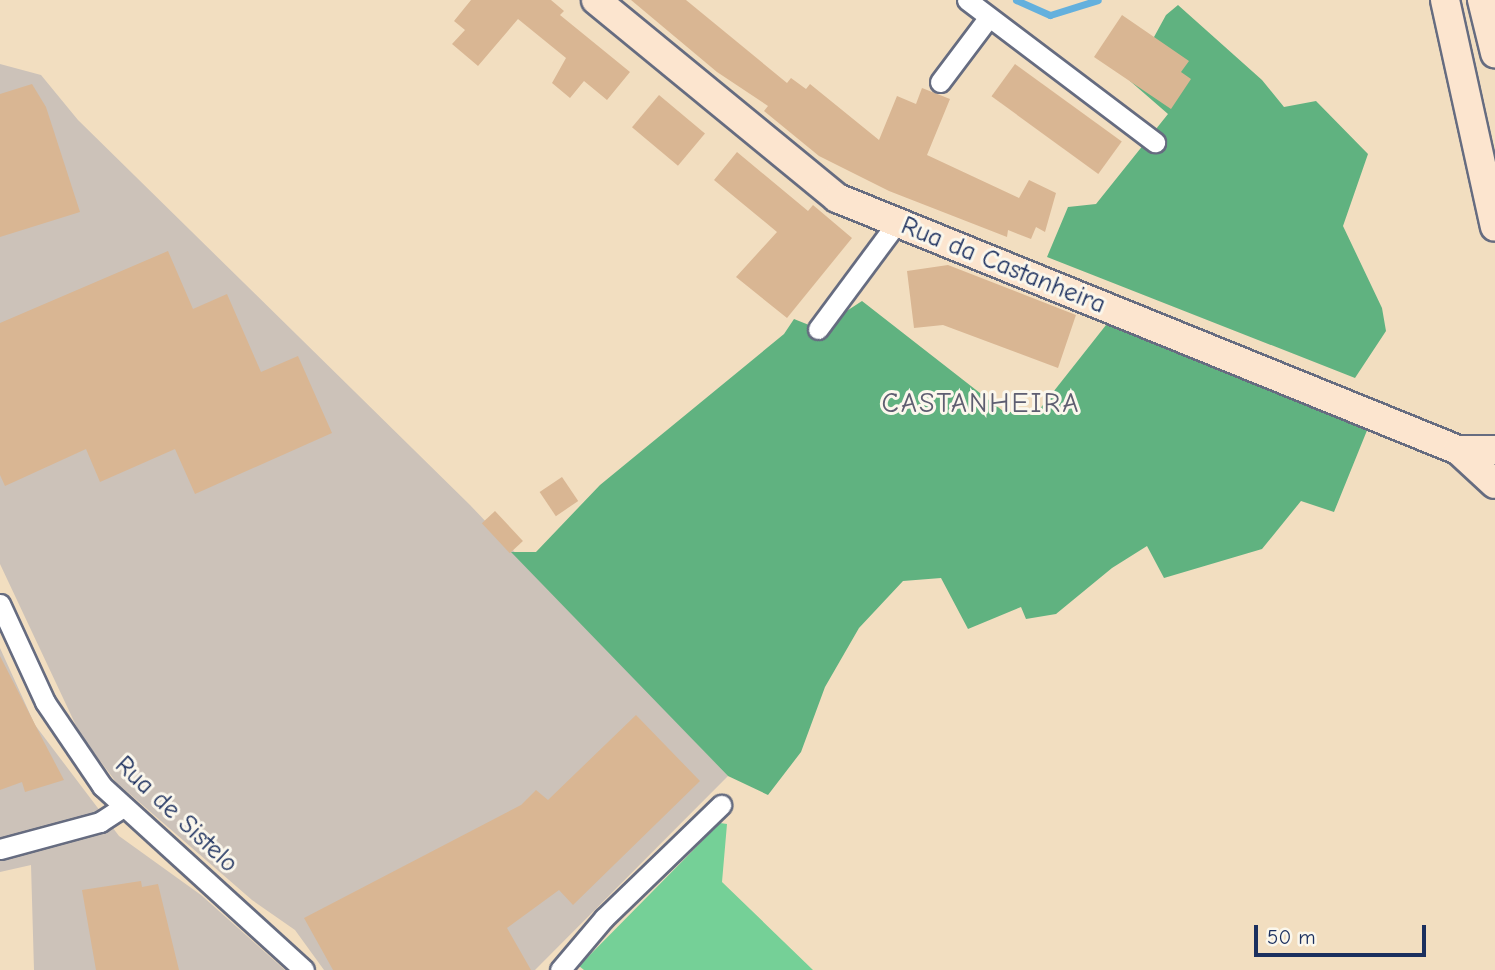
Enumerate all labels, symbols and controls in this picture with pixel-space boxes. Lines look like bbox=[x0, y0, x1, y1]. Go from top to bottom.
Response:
street label: Rua da Castanheira bbox=[896, 211, 1110, 321]
district label: CASTANHEIRA bbox=[883, 386, 1079, 420]
street label: Rua de Sistelo bbox=[108, 750, 244, 880]
scale bar bbox=[1257, 911, 1428, 955]
text: 50 m bbox=[1267, 925, 1316, 949]

